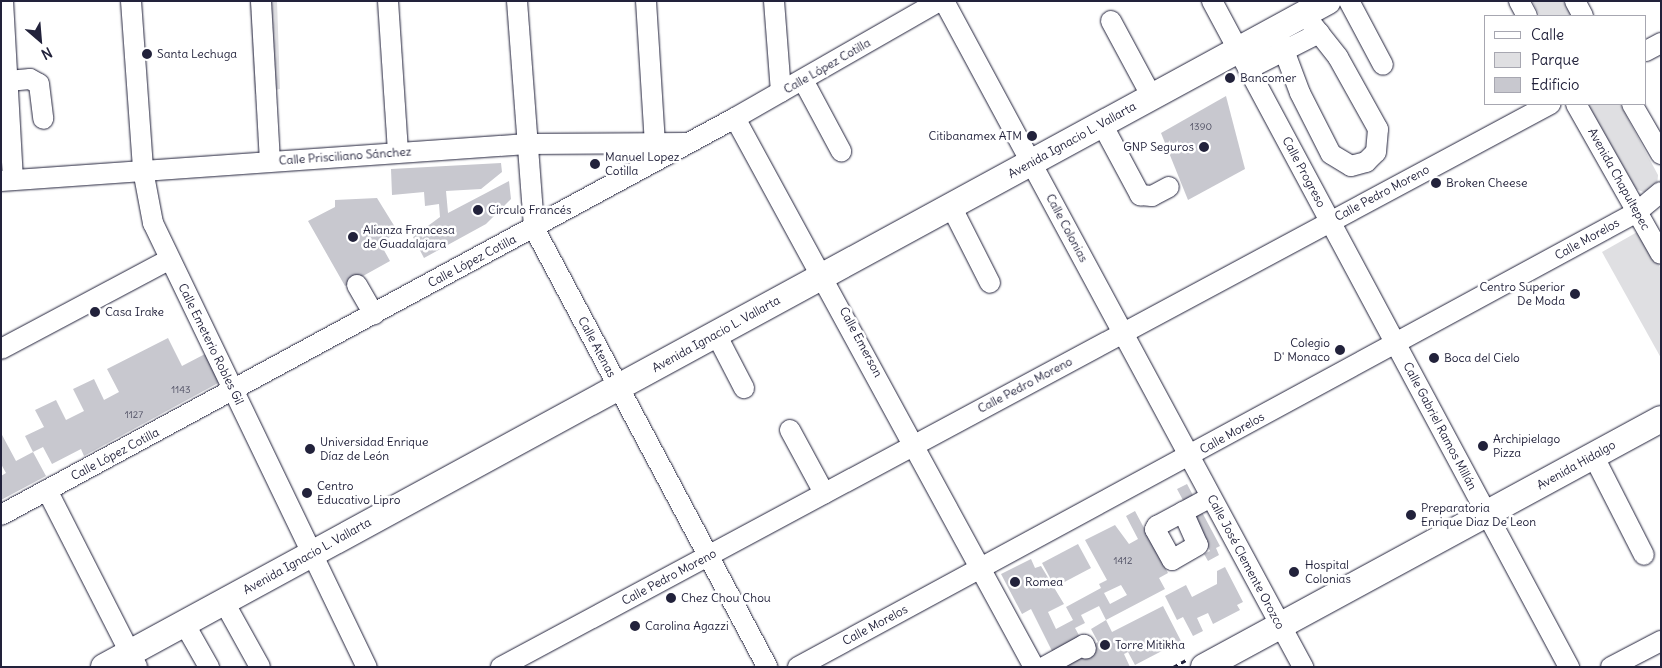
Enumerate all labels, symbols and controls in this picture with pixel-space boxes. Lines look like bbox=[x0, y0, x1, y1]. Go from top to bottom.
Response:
north arrow bbox=[15, 15, 65, 65]
legend bbox=[1484, 15, 1647, 105]
text: Calle bbox=[1531, 25, 1564, 44]
street label: Calle López Cotilla bbox=[781, 35, 873, 97]
text: N bbox=[38, 43, 55, 64]
place label: Santa Lechuga bbox=[157, 47, 237, 61]
marker: Santa Lechuga bbox=[141, 48, 153, 60]
text: Parque bbox=[1531, 50, 1579, 69]
place label: Bancomer bbox=[1240, 71, 1296, 85]
marker: Bancomer bbox=[1224, 72, 1236, 84]
text: Edificio bbox=[1531, 75, 1579, 94]
street label: Avenida Ignacio L. Vallarta bbox=[1006, 99, 1138, 181]
house number: 1390 bbox=[1190, 121, 1212, 133]
street label: Avenida Chapultepec bbox=[1585, 126, 1653, 232]
place label: Citibanamex ATM bbox=[928, 129, 1022, 143]
marker: Citibanamex ATM bbox=[1026, 130, 1038, 142]
street label: Calle Progreso bbox=[1279, 134, 1329, 210]
place label: GNP Seguros bbox=[1123, 140, 1194, 154]
marker: GNP Seguros bbox=[1198, 141, 1210, 153]
street label: Calle Prisciliano Sánchez bbox=[278, 144, 412, 168]
place label: Manuel Lopez Cotilla bbox=[605, 150, 680, 178]
marker: Manuel Lopez Cotilla bbox=[589, 158, 601, 170]
street label: Calle Pedro Moreno bbox=[1332, 162, 1432, 224]
place label: Broken Cheese bbox=[1446, 176, 1527, 190]
marker: Broken Cheese bbox=[1430, 177, 1442, 189]
street label: Calle Colonias bbox=[1043, 191, 1091, 265]
place label: Círculo Francés bbox=[488, 203, 571, 217]
marker: Círculo Francés bbox=[472, 204, 484, 216]
street label: Calle Morelos bbox=[1552, 215, 1622, 263]
place label: Alianza Francesa de Guadalajara bbox=[363, 223, 455, 251]
marker: Alianza Francesa de Guadalajara bbox=[347, 231, 359, 243]
street label: Calle López Cotilla bbox=[425, 232, 519, 290]
place label: Centro Superior De Moda bbox=[1479, 280, 1565, 308]
street label: Calle Emeterio Robles Gil bbox=[175, 281, 247, 407]
marker: Centro Superior De Moda bbox=[1569, 288, 1581, 300]
street label: Avenida Ignacio L. Vallarta bbox=[650, 293, 782, 375]
street label: Calle Emerson bbox=[836, 304, 886, 380]
place label: Casa Irake bbox=[105, 305, 164, 319]
marker: Casa Irake bbox=[89, 306, 101, 318]
street label: Calle Atenas bbox=[575, 314, 619, 380]
place label: Colegio D' Monaco bbox=[1273, 336, 1330, 364]
marker: Colegio D' Monaco bbox=[1334, 344, 1346, 356]
place label: Boca del Cielo bbox=[1444, 351, 1520, 365]
marker: Boca del Cielo bbox=[1428, 352, 1440, 364]
street label: Calle Pedro Moreno bbox=[975, 354, 1075, 416]
street label: Calle Gabriel Ramos Millán bbox=[1400, 360, 1480, 492]
house number: 1143 bbox=[171, 384, 191, 396]
house number: 1127 bbox=[125, 409, 143, 421]
street label: Calle Morelos bbox=[1197, 409, 1267, 457]
street label: Calle López Cotilla bbox=[68, 425, 162, 483]
place label: Archipielago Pizza bbox=[1493, 432, 1560, 460]
place label: Universidad Enrique Díaz de León bbox=[320, 435, 428, 463]
street label: Avenida Hidalgo bbox=[1534, 437, 1618, 493]
marker: Archipielago Pizza bbox=[1477, 440, 1489, 452]
marker: Universidad Enrique Díaz de León bbox=[304, 443, 316, 455]
place label: Centro Educativo Lipro bbox=[317, 479, 400, 507]
marker: Centro Educativo Lipro bbox=[301, 487, 313, 499]
street label: Calle José Clemente Orozco bbox=[1204, 492, 1288, 632]
place label: Preparatoria Enrique Diaz De Leon bbox=[1421, 501, 1536, 529]
marker: Preparatoria Enrique Diaz De Leon bbox=[1405, 509, 1417, 521]
street label: Avenida Ignacio L. Vallarta bbox=[241, 515, 373, 597]
street label: Calle Pedro Moreno bbox=[619, 546, 719, 608]
house number: 1412 bbox=[1113, 555, 1133, 567]
place label: Hospital Colonias bbox=[1305, 558, 1351, 586]
marker: Hospital Colonias bbox=[1287, 565, 1301, 579]
place label: Romea bbox=[1025, 575, 1063, 589]
marker: Romea bbox=[1009, 576, 1021, 588]
place label: Chez Chou Chou bbox=[681, 591, 771, 605]
marker: Chez Chou Chou bbox=[665, 592, 677, 604]
street label: Calle Morelos bbox=[840, 602, 910, 648]
place label: Carolina Agazzi bbox=[645, 619, 729, 633]
marker: Carolina Agazzi bbox=[629, 620, 641, 632]
place label: Torre Mitikha bbox=[1115, 638, 1185, 652]
marker: Torre Mitikha bbox=[1099, 639, 1111, 651]

